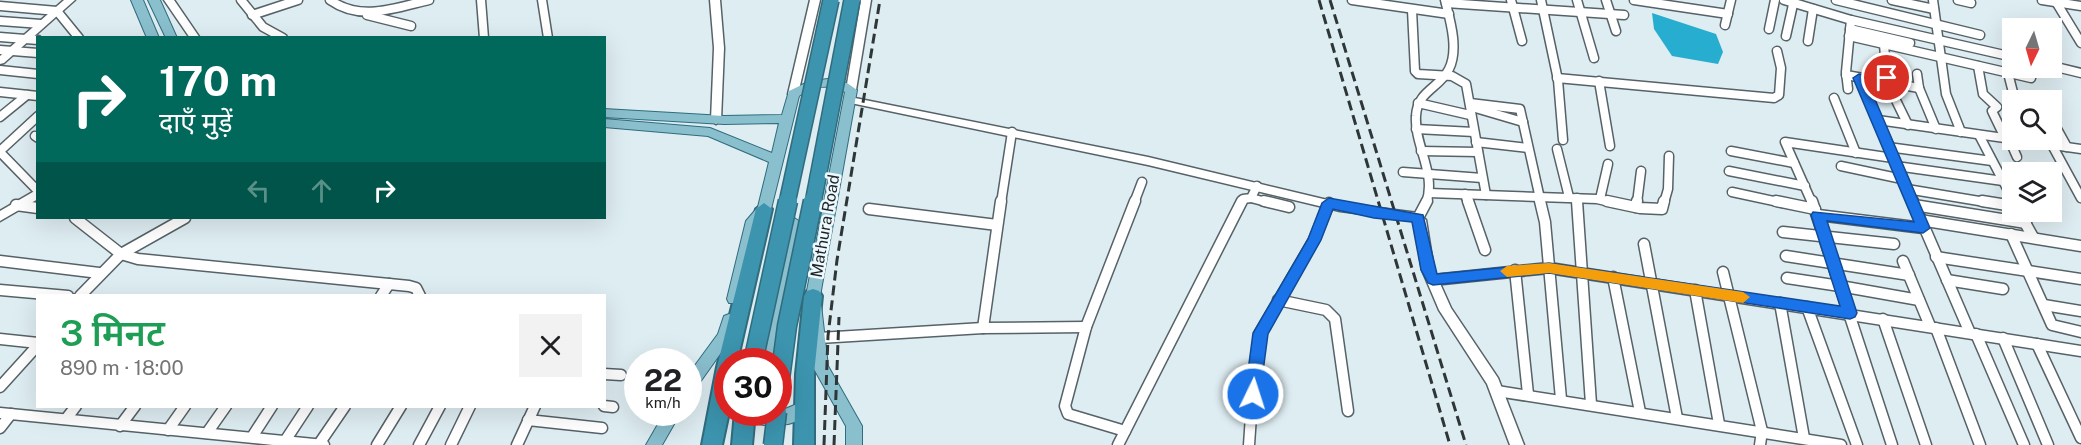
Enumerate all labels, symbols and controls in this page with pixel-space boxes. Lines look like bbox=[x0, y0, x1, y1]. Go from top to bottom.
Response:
north arrow bbox=[2002, 18, 2062, 78]
map controls bbox=[2002, 18, 2062, 222]
pin bbox=[1861, 52, 1912, 103]
text: 170 m bbox=[159, 56, 277, 105]
icon: right bbox=[60, 60, 138, 138]
icon: arrive bbox=[1870, 61, 1903, 94]
button: search bbox=[2002, 90, 2062, 150]
text: दाएँ मुड़ें bbox=[159, 106, 232, 138]
button: layers bbox=[2002, 162, 2062, 222]
street label: Mathura Road bbox=[807, 173, 843, 279]
icon: left bbox=[242, 174, 275, 207]
icon: ahead bbox=[305, 174, 338, 207]
icon: right bbox=[368, 174, 401, 207]
text: 3 मिनट bbox=[60, 312, 165, 354]
button: close bbox=[519, 314, 582, 377]
speed limit sign: 30 bbox=[714, 348, 792, 426]
text: 890 m · 18:00 bbox=[60, 356, 184, 380]
text: 22 bbox=[644, 362, 682, 398]
position arrow bbox=[1221, 362, 1285, 426]
text: km/h bbox=[645, 394, 681, 411]

